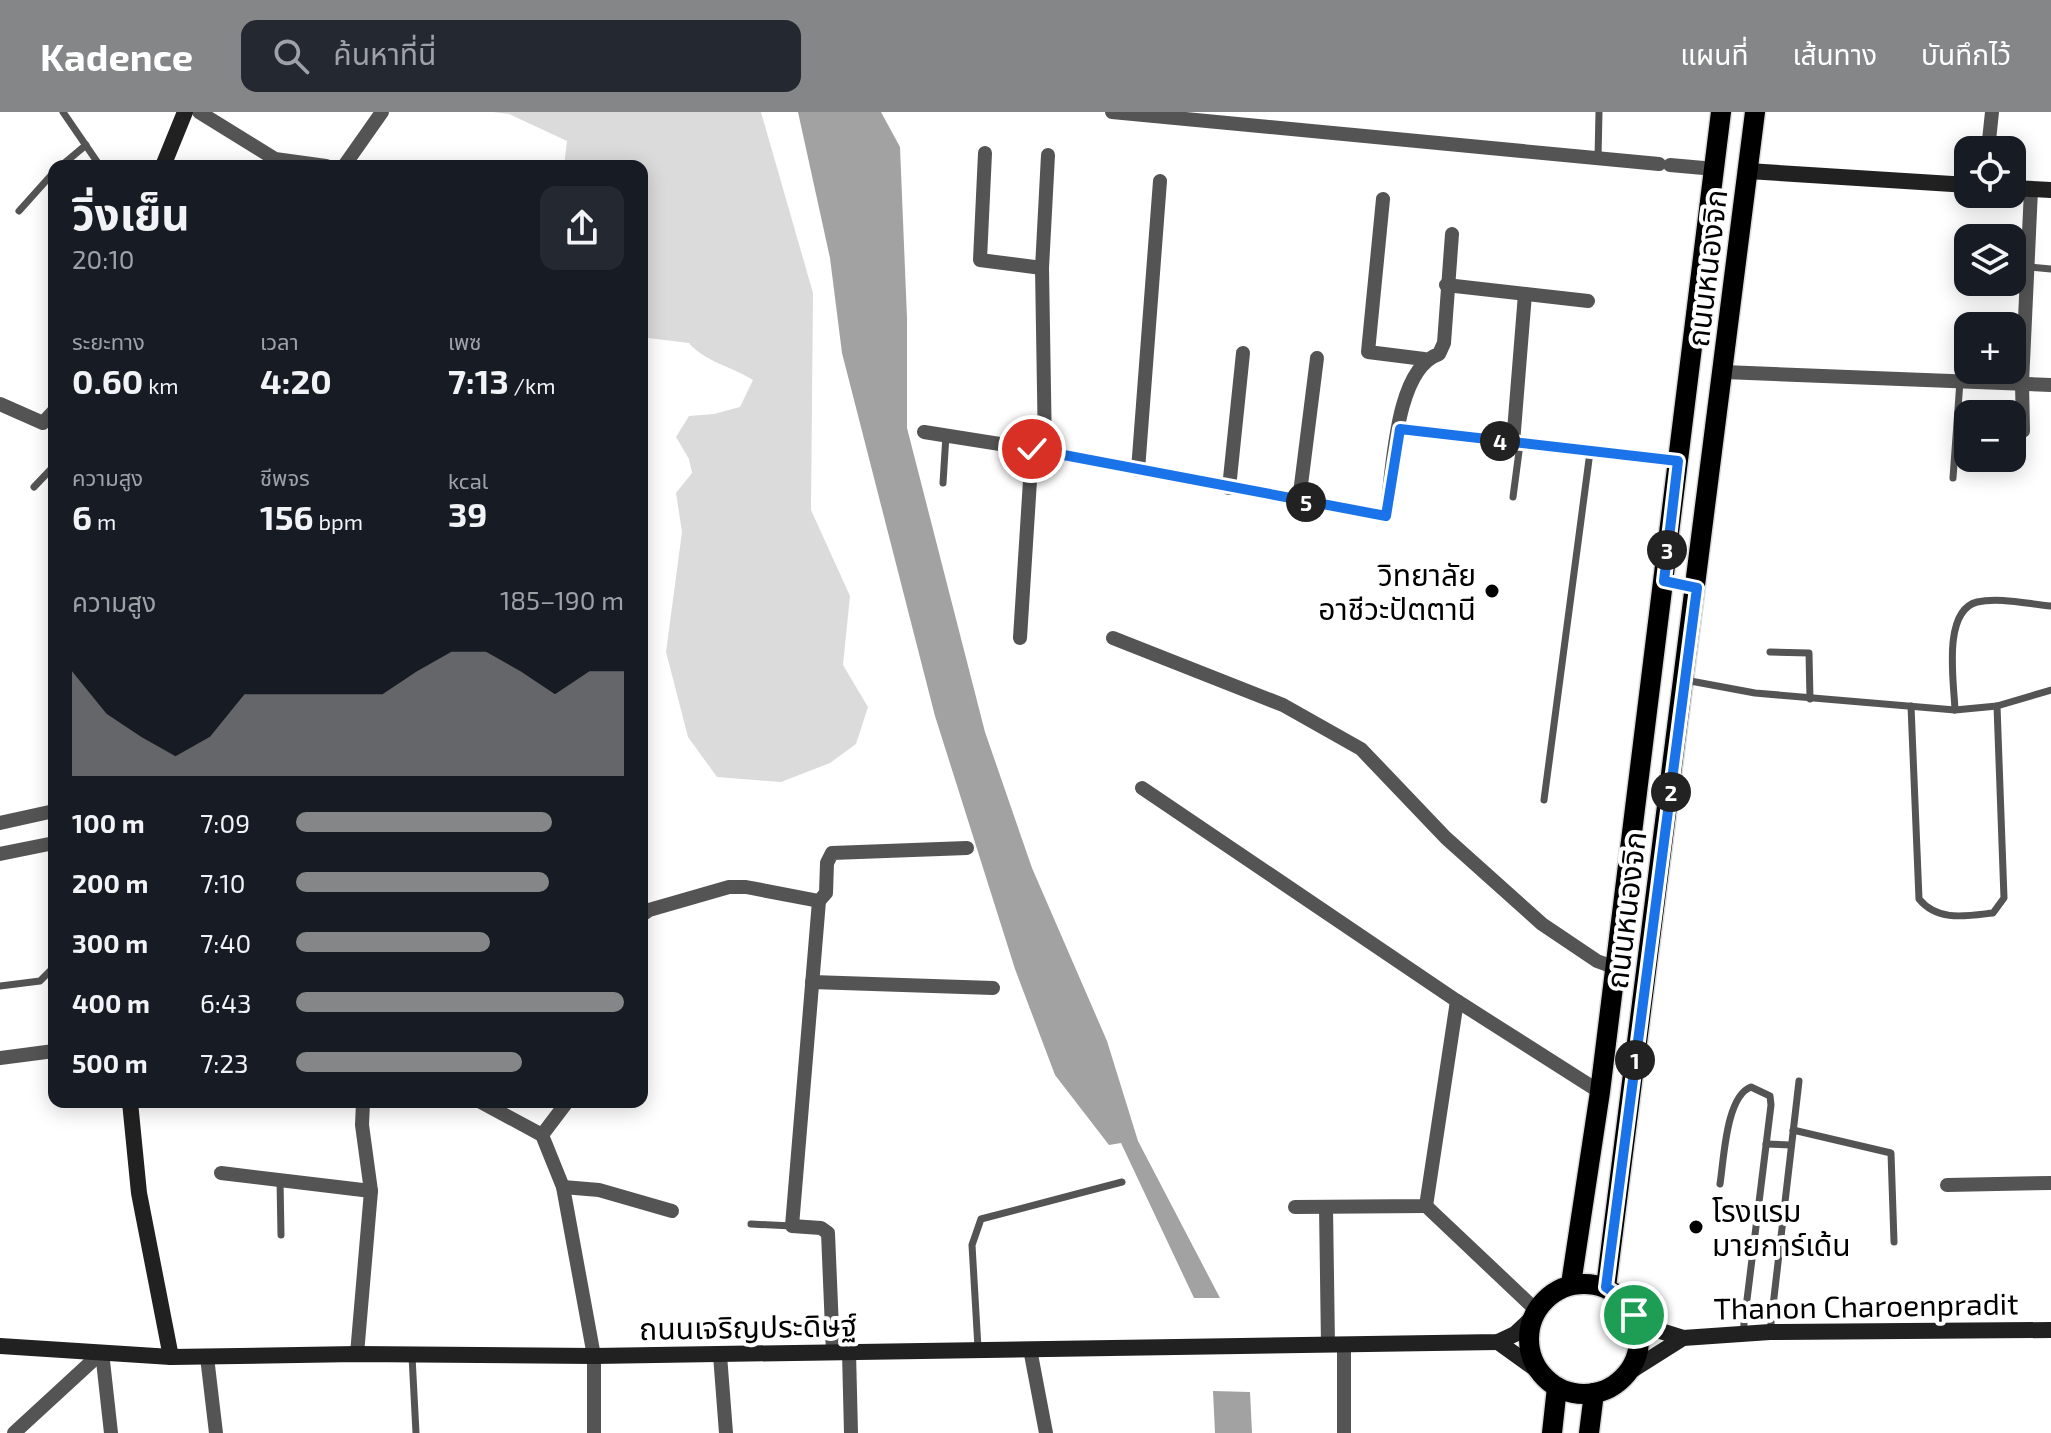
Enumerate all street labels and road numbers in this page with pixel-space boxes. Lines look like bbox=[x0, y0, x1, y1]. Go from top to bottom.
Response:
street label: ถนนหนองจิก bbox=[1678, 187, 1734, 349]
street label: ถนนหนองจิก bbox=[1597, 829, 1653, 991]
street label: Thanon Charoenpradit bbox=[1713, 1284, 2019, 1326]
street label: ถนนเจริญประดิษฐ์ bbox=[639, 1306, 857, 1346]

